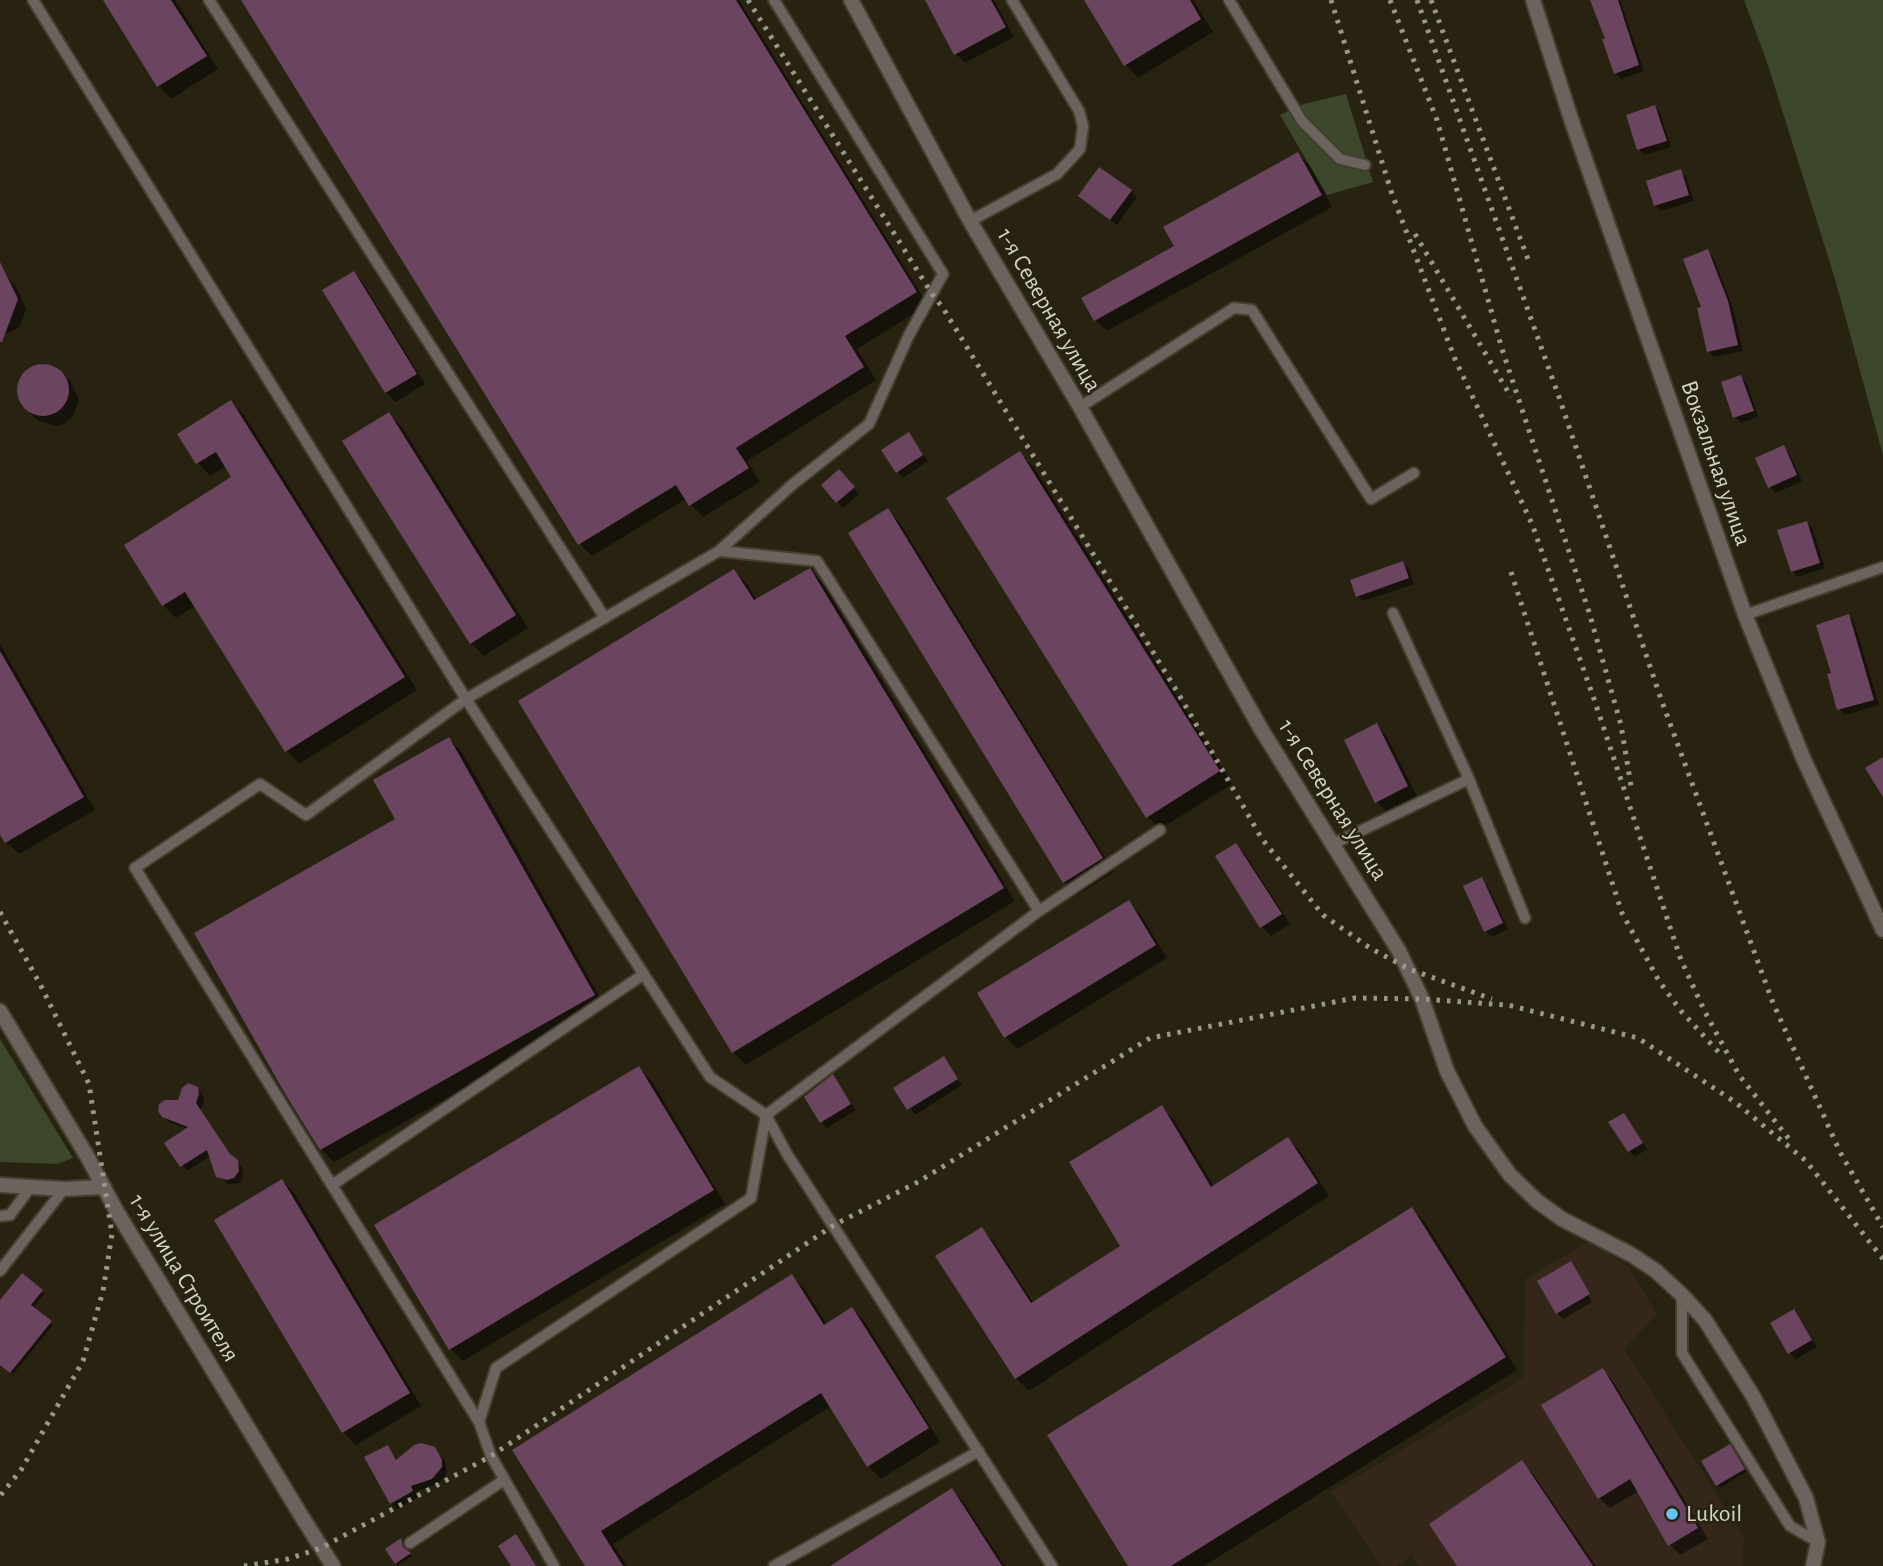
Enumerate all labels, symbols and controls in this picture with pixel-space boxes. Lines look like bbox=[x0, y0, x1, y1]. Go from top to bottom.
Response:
street label: 1-я Северная улица bbox=[990, 223, 1108, 397]
street label: Вокзальная улица bbox=[1674, 377, 1758, 549]
street label: 1-я Северная улица bbox=[1272, 714, 1394, 886]
street label: 1-я улица Строителя bbox=[123, 1189, 245, 1367]
place label: Lukoil bbox=[1686, 1500, 1742, 1528]
marker: Lukoil bbox=[1664, 1506, 1680, 1522]

